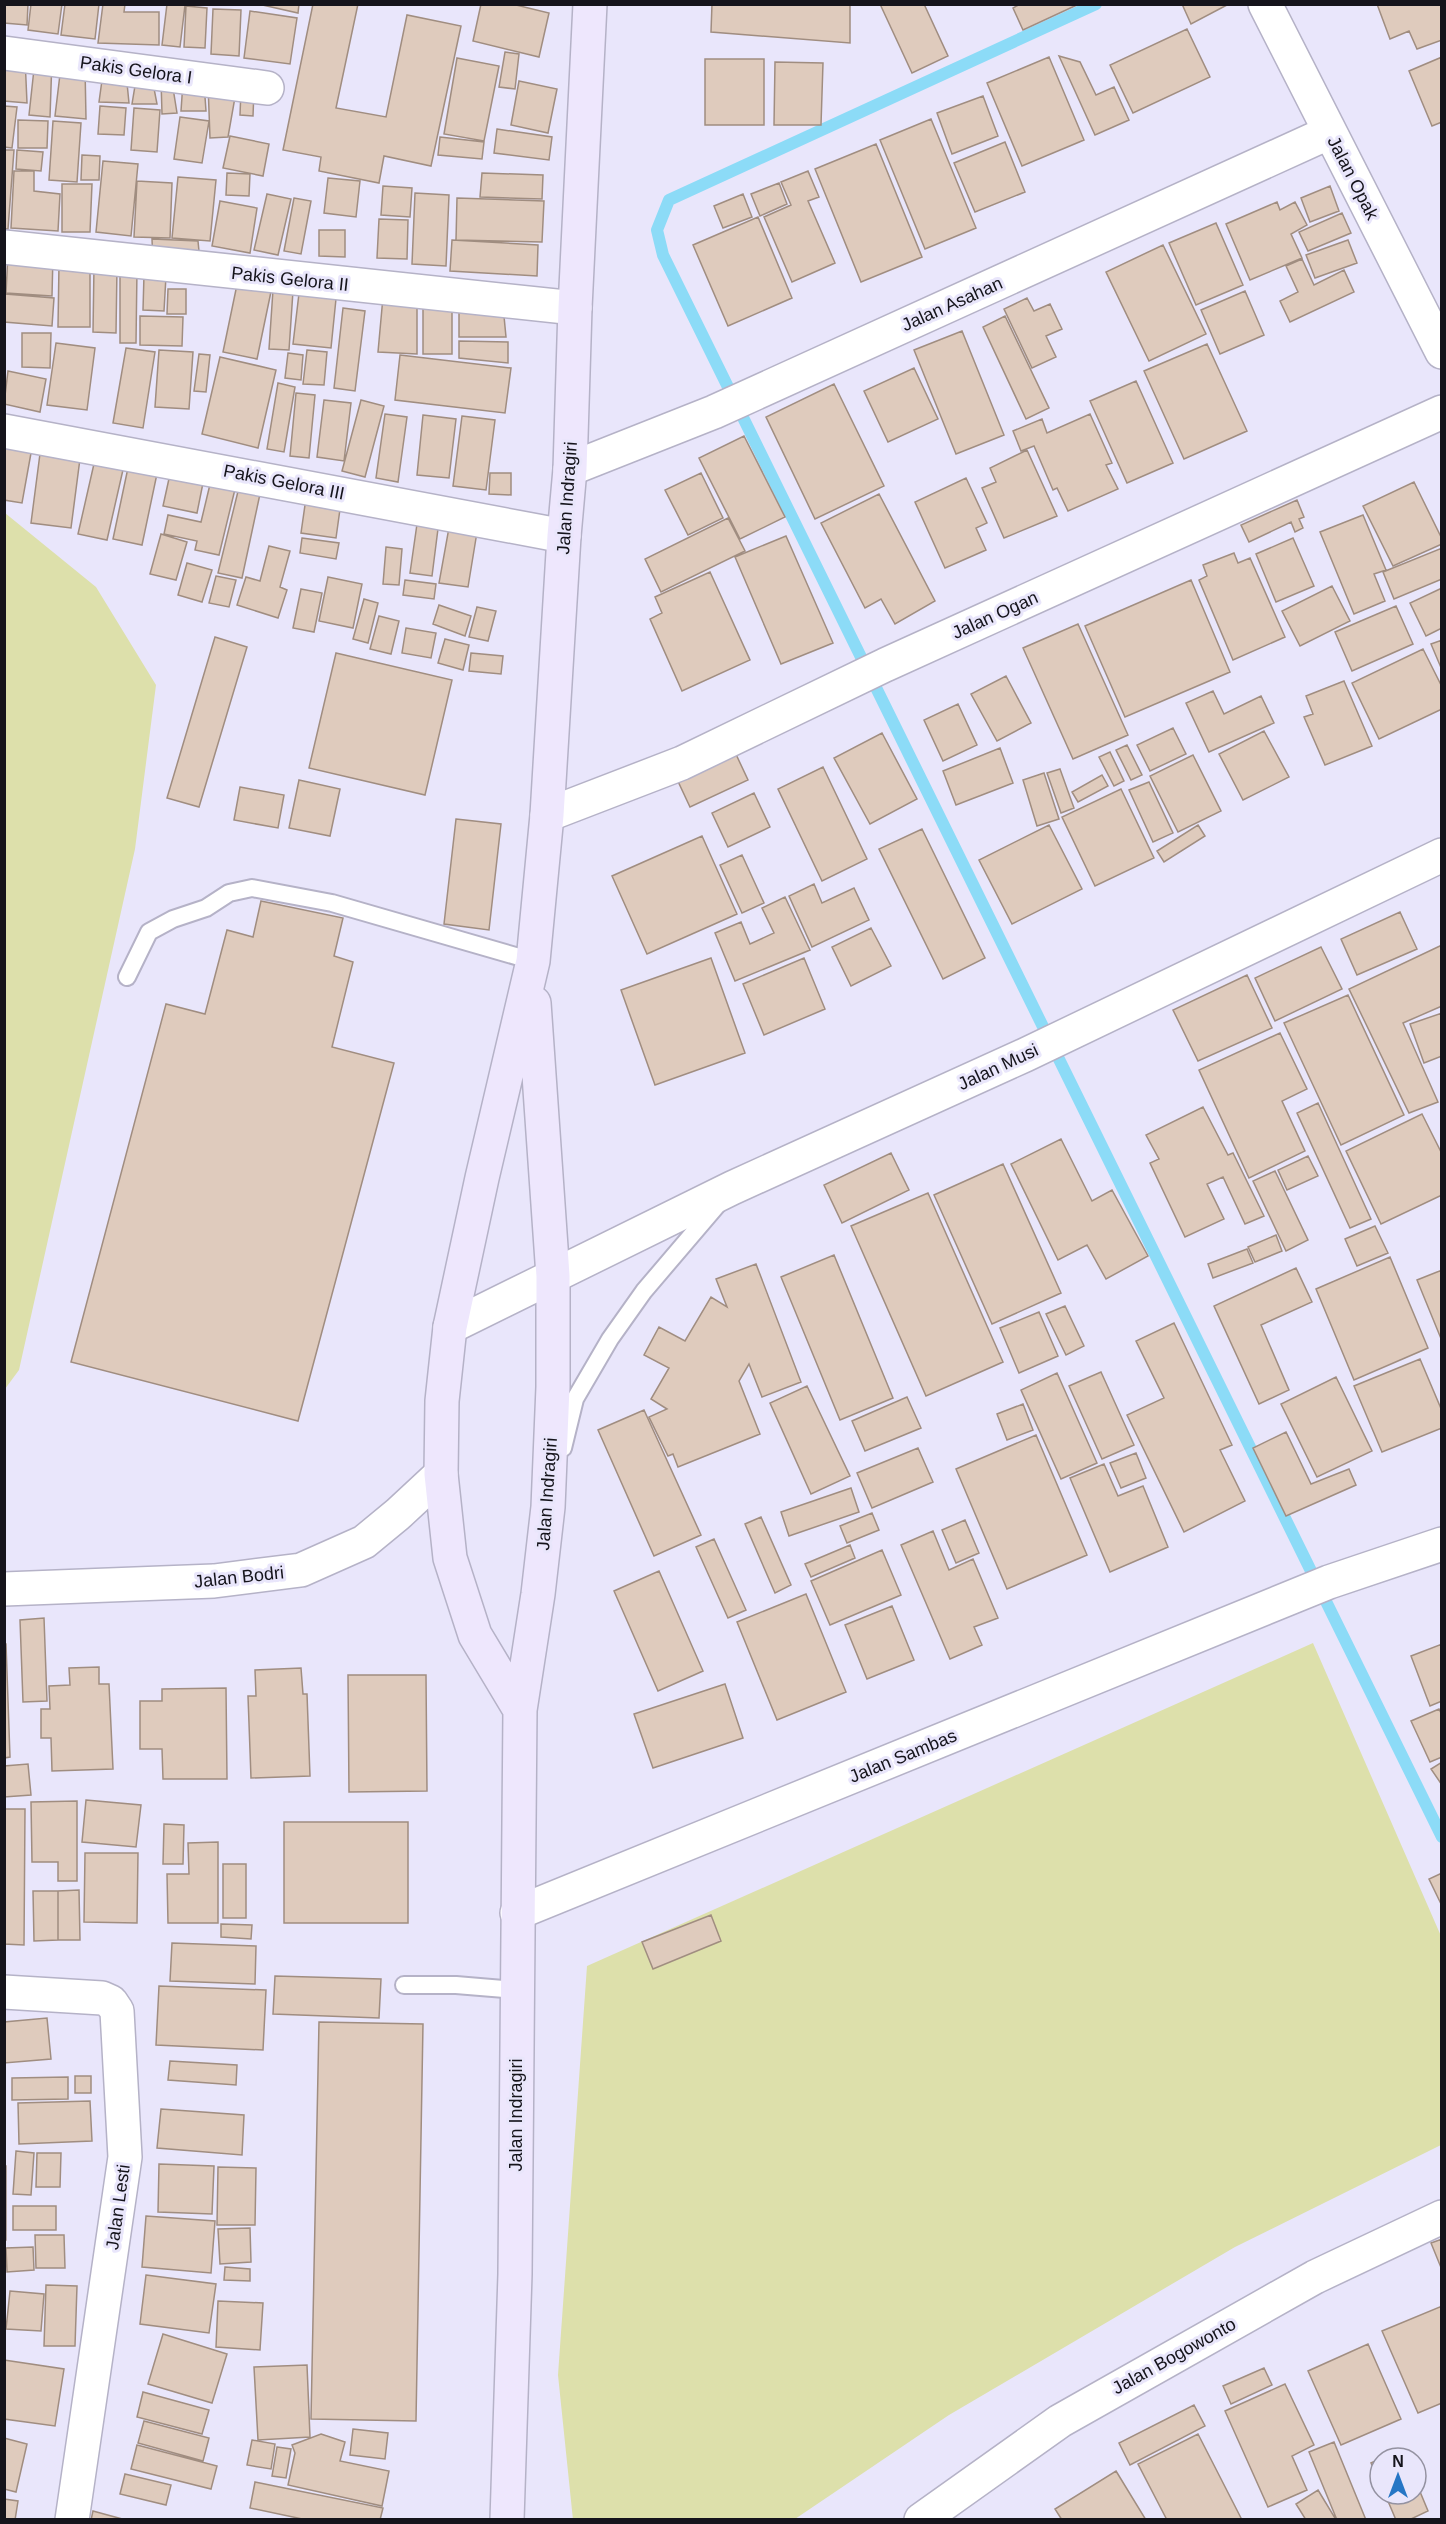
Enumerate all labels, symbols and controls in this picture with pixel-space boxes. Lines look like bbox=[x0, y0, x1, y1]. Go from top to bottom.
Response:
street label: Pakis Gelora I bbox=[79, 52, 193, 88]
street label: Jalan Opak bbox=[1323, 133, 1383, 224]
street label: Pakis Gelora II bbox=[230, 263, 350, 295]
street label: Jalan Asahan bbox=[899, 273, 1005, 335]
street label: Jalan Indragiri bbox=[553, 441, 581, 555]
street label: Pakis Gelora III bbox=[222, 460, 346, 504]
street label: Jalan Ogan bbox=[949, 587, 1041, 643]
street label: Jalan Musi bbox=[955, 1040, 1041, 1094]
street label: Jalan Indragiri bbox=[533, 1437, 561, 1551]
street label: Jalan Bodri bbox=[193, 1562, 285, 1592]
street label: Jalan Sambas bbox=[846, 1725, 960, 1787]
street label: Jalan Indragiri bbox=[506, 2058, 526, 2172]
street label: Jalan Lesti bbox=[102, 2163, 134, 2251]
street label: Jalan Bogowonto bbox=[1109, 2314, 1239, 2398]
north arrow bbox=[1368, 2446, 1428, 2506]
text: N bbox=[1392, 2453, 1404, 2470]

